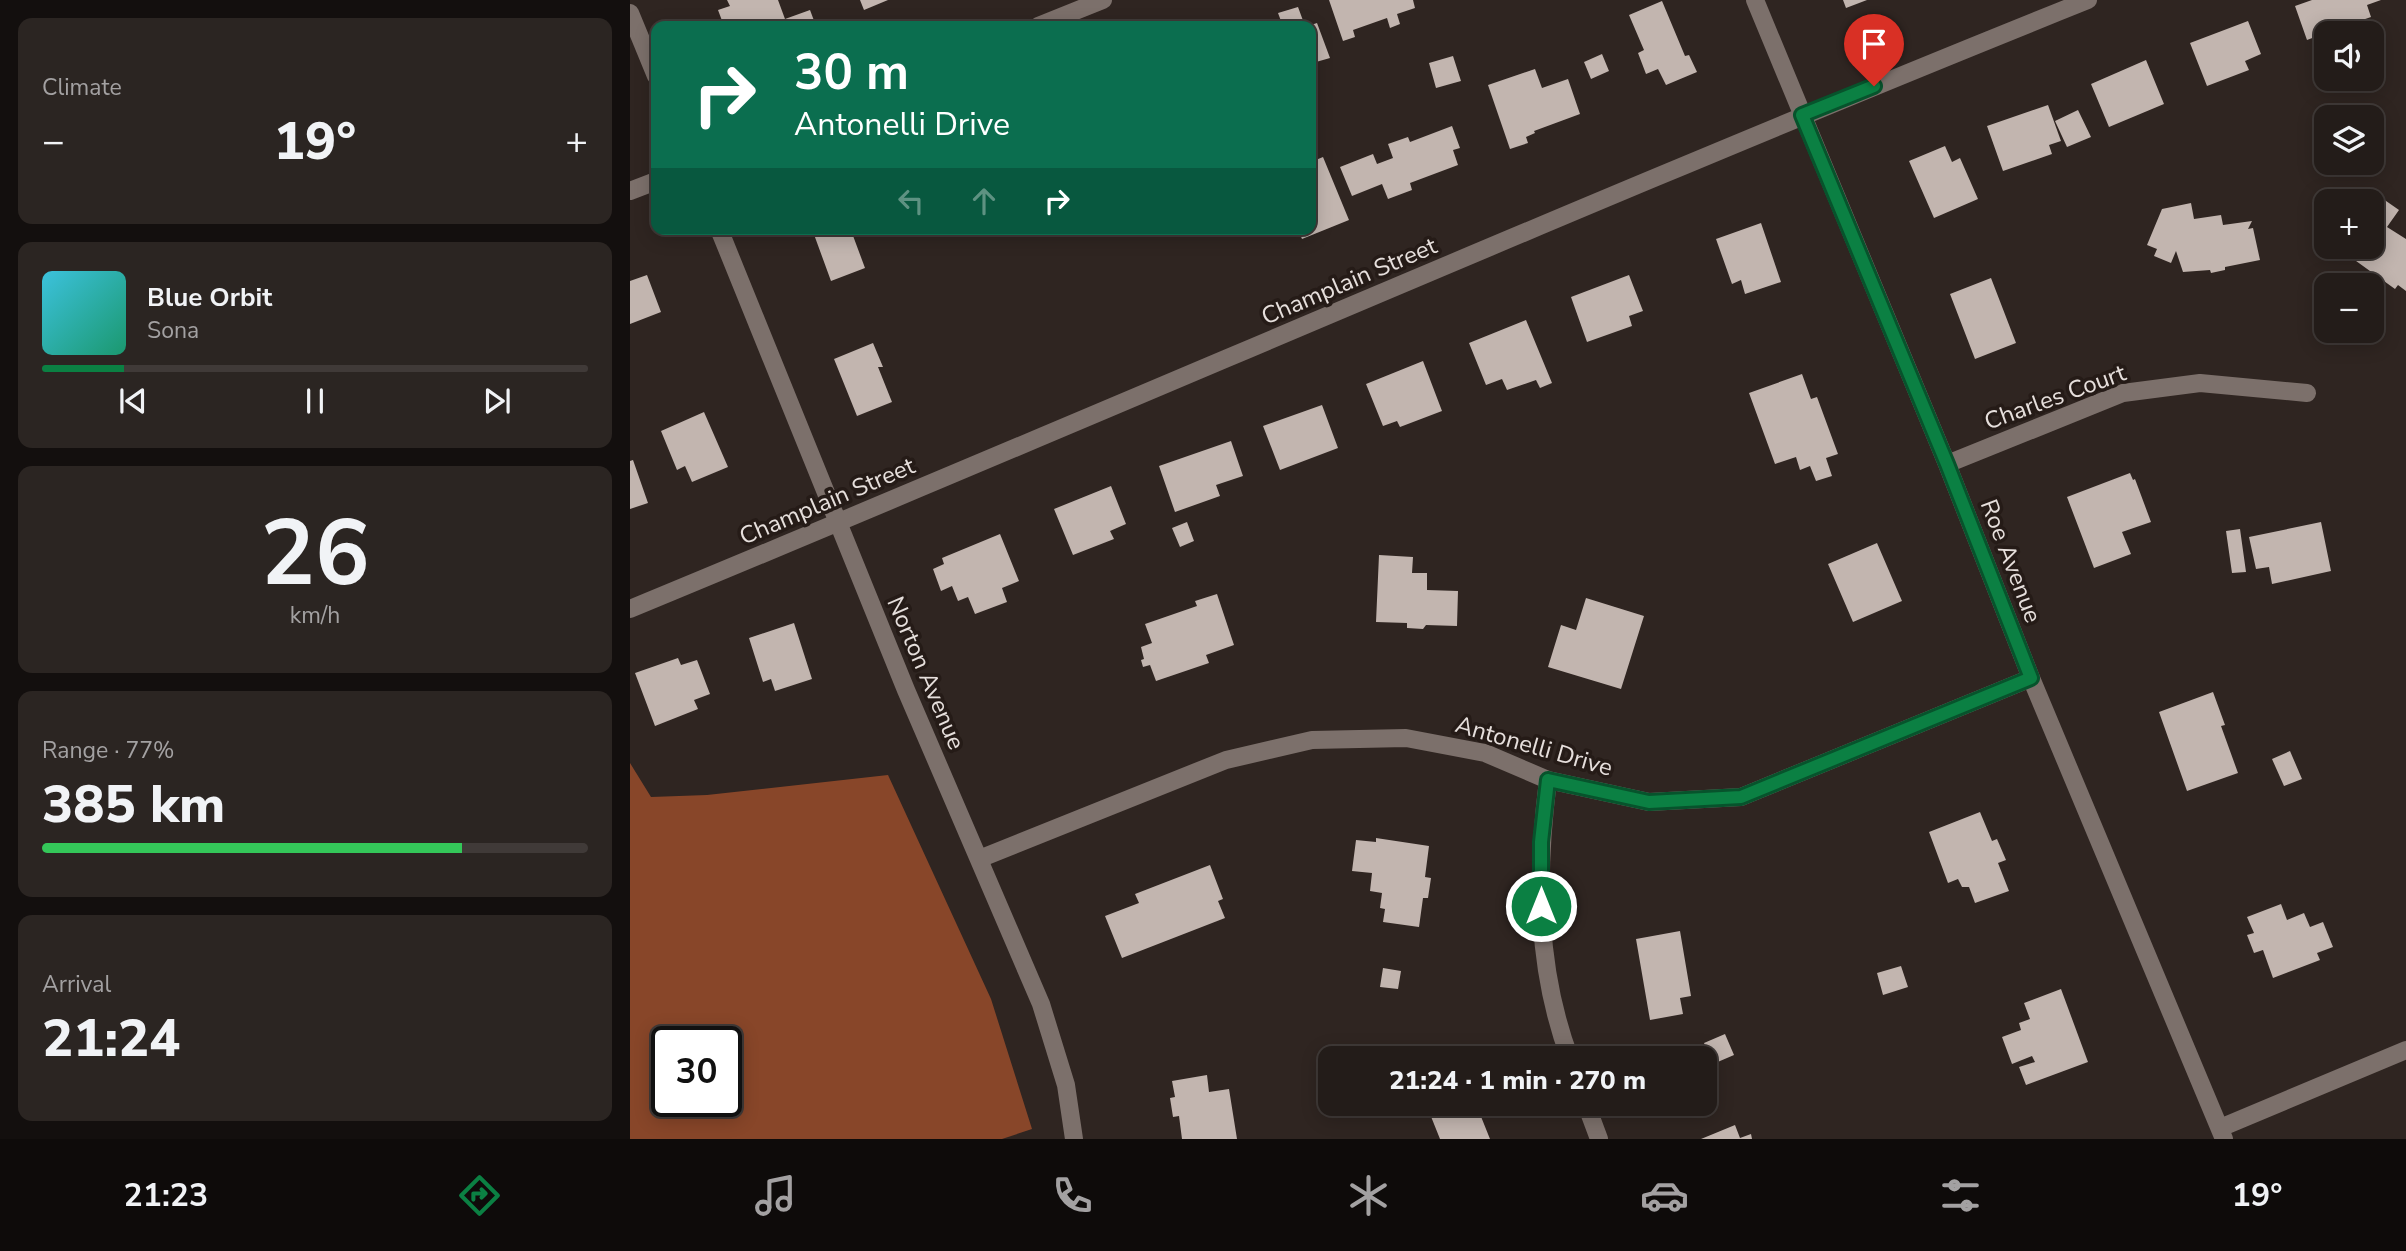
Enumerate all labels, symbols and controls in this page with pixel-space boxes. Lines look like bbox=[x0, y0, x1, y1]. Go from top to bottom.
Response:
pin bbox=[1844, 14, 1904, 86]
map controls bbox=[2314, 21, 2384, 343]
button: sound bbox=[2314, 21, 2384, 91]
icon: arrive bbox=[1855, 25, 1893, 63]
text: 30 m bbox=[794, 39, 909, 106]
icon: right bbox=[679, 49, 770, 140]
text: Climate bbox=[42, 72, 122, 103]
text: Antonelli Drive bbox=[794, 103, 1010, 146]
button: layers bbox=[2314, 105, 2384, 175]
text: 19° bbox=[274, 106, 356, 177]
text: − bbox=[42, 116, 65, 167]
text: + bbox=[565, 116, 588, 167]
icon: left bbox=[892, 182, 930, 220]
icon: ahead bbox=[965, 182, 1003, 220]
icon: right bbox=[1038, 182, 1076, 220]
button: + bbox=[2314, 189, 2384, 259]
street label: Champlain Street bbox=[1256, 229, 1442, 332]
button: − bbox=[2314, 273, 2384, 343]
text: Blue Orbit bbox=[147, 280, 272, 315]
text: Sona bbox=[147, 315, 199, 346]
street label: Charles Court bbox=[1980, 356, 2131, 437]
icon: previous bbox=[114, 382, 152, 420]
icon: pause bbox=[296, 382, 334, 420]
icon: next bbox=[478, 382, 516, 420]
street label: Champlain Street bbox=[734, 449, 920, 552]
text: 26 bbox=[260, 492, 370, 616]
street label: Roe Avenue bbox=[1973, 495, 2049, 627]
street label: Norton Avenue bbox=[879, 592, 973, 754]
text: km/h bbox=[290, 600, 340, 631]
street label: Antonelli Drive bbox=[1452, 708, 1616, 784]
text: Range · 77% bbox=[42, 735, 174, 766]
text: 385 km bbox=[42, 769, 225, 840]
position arrow bbox=[1504, 869, 1578, 943]
text: Arrival bbox=[42, 969, 111, 1000]
text: 21:24 bbox=[42, 1003, 180, 1074]
speed limit sign: 30 bbox=[651, 1026, 742, 1117]
text: 21:24 · 1 min · 270 m bbox=[1389, 1063, 1646, 1098]
icon: directions bbox=[455, 1171, 504, 1220]
icon: music bbox=[751, 1171, 800, 1220]
icon: phone bbox=[1048, 1171, 1097, 1220]
icon: climate bbox=[1344, 1171, 1393, 1220]
icon: car bbox=[1640, 1171, 1689, 1220]
icon: filters bbox=[1936, 1171, 1985, 1220]
text: 21:23 bbox=[124, 1174, 208, 1217]
text: 19° bbox=[2232, 1174, 2282, 1217]

